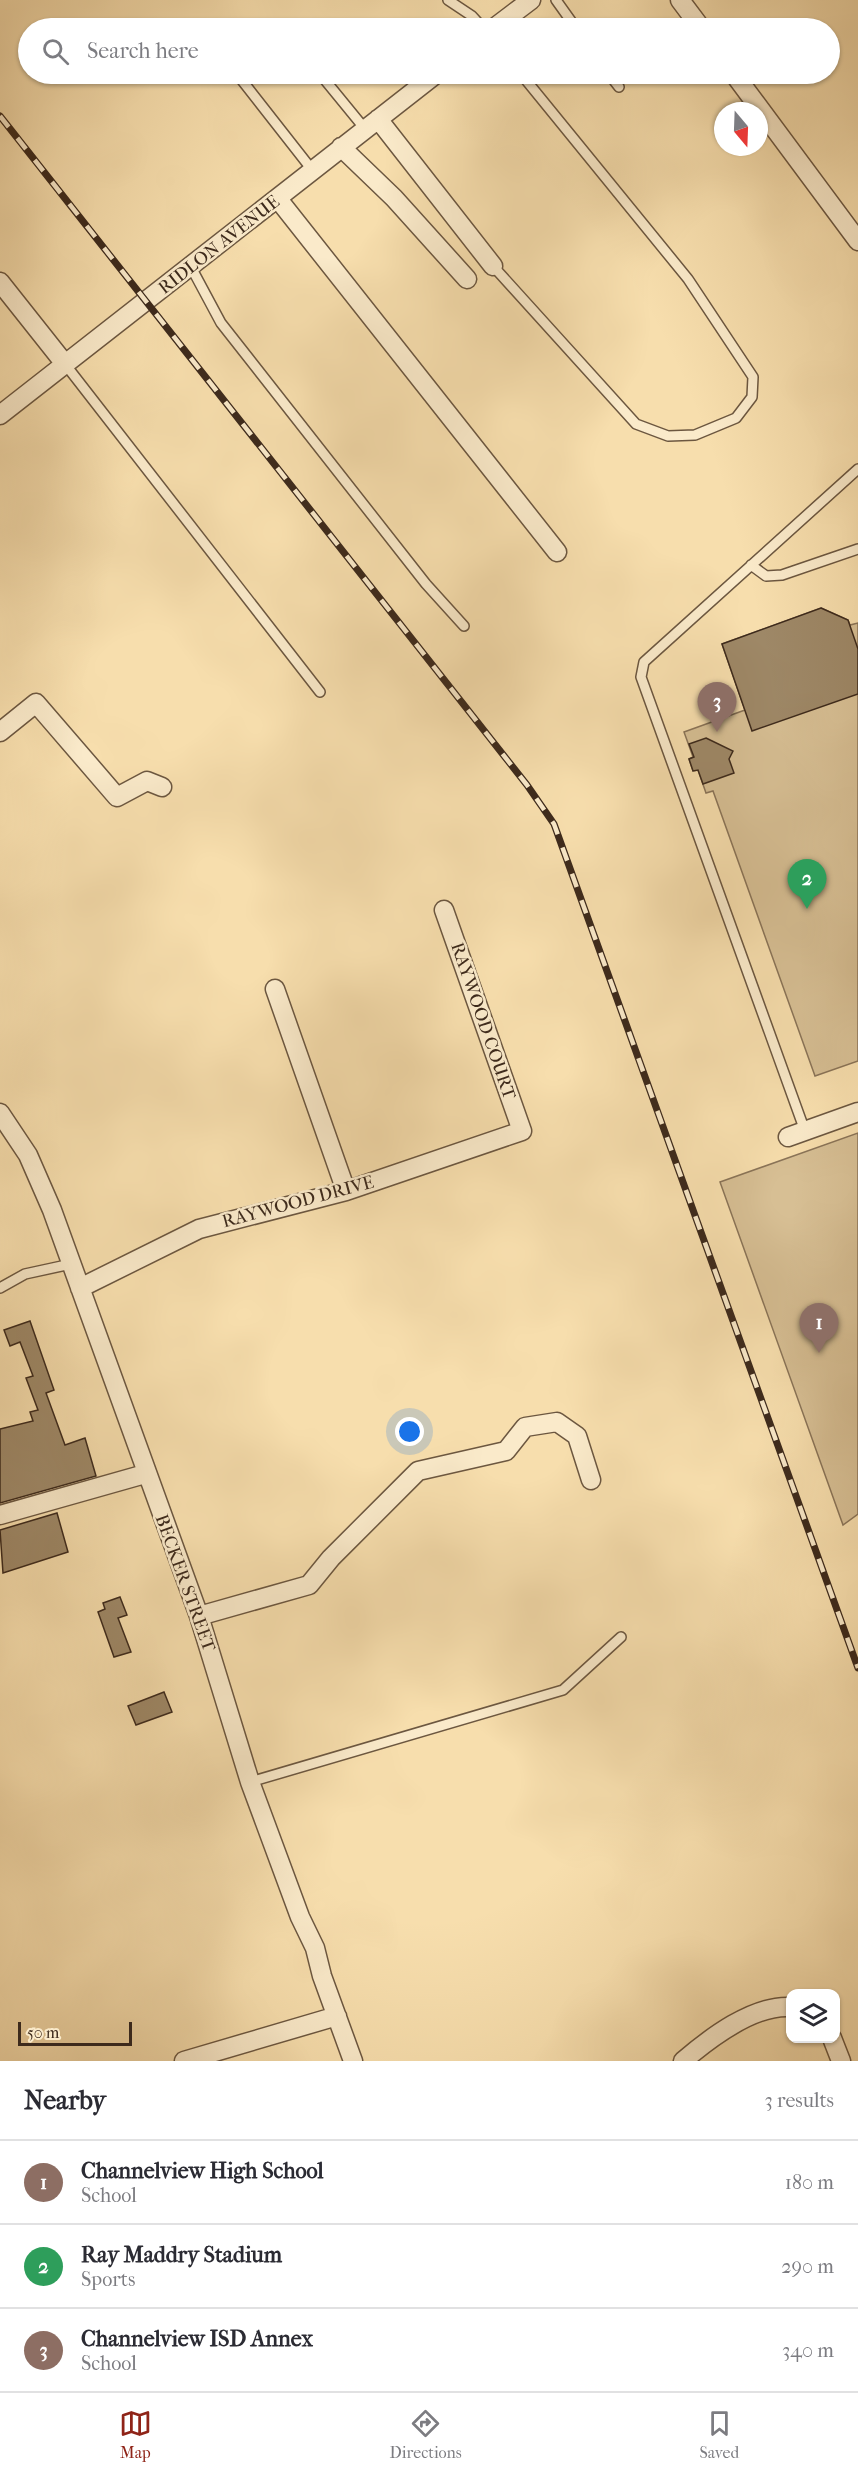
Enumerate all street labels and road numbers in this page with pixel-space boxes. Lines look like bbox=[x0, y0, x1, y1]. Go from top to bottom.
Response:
street label: RIDLON AVENUE bbox=[154, 191, 284, 299]
street label: RAYWOOD COURT bbox=[446, 940, 520, 1103]
street label: RAYWOOD DRIVE bbox=[220, 1172, 376, 1232]
street label: BECKER STREET bbox=[150, 1512, 220, 1655]

